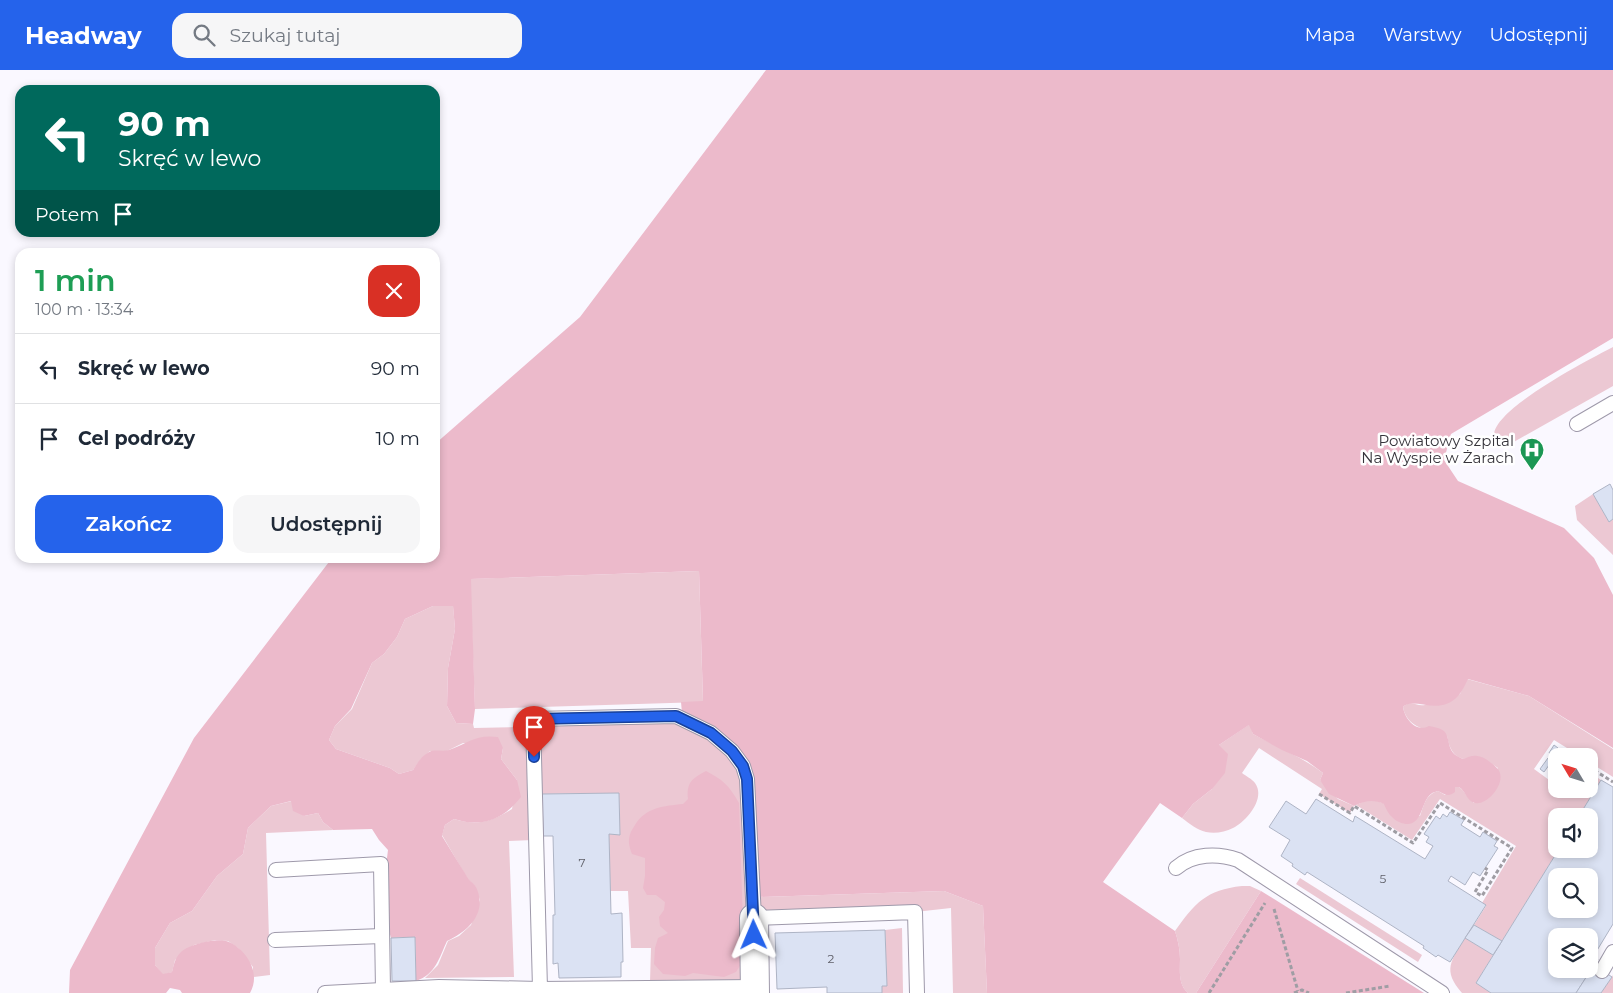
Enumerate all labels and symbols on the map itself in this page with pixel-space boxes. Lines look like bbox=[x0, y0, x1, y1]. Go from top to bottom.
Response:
place label: Powiatowy Szpital Na Wyspie w Żarach bbox=[1361, 431, 1514, 467]
hospital icon: Powiatowy Szpital Na Wyspie w Żarach bbox=[1519, 437, 1545, 471]
pin bbox=[513, 706, 555, 757]
north arrow bbox=[1548, 748, 1598, 798]
house number: 7 bbox=[578, 855, 586, 870]
house number: 5 bbox=[1380, 871, 1387, 886]
position arrow bbox=[727, 908, 779, 960]
house number: 2 bbox=[828, 951, 835, 966]

